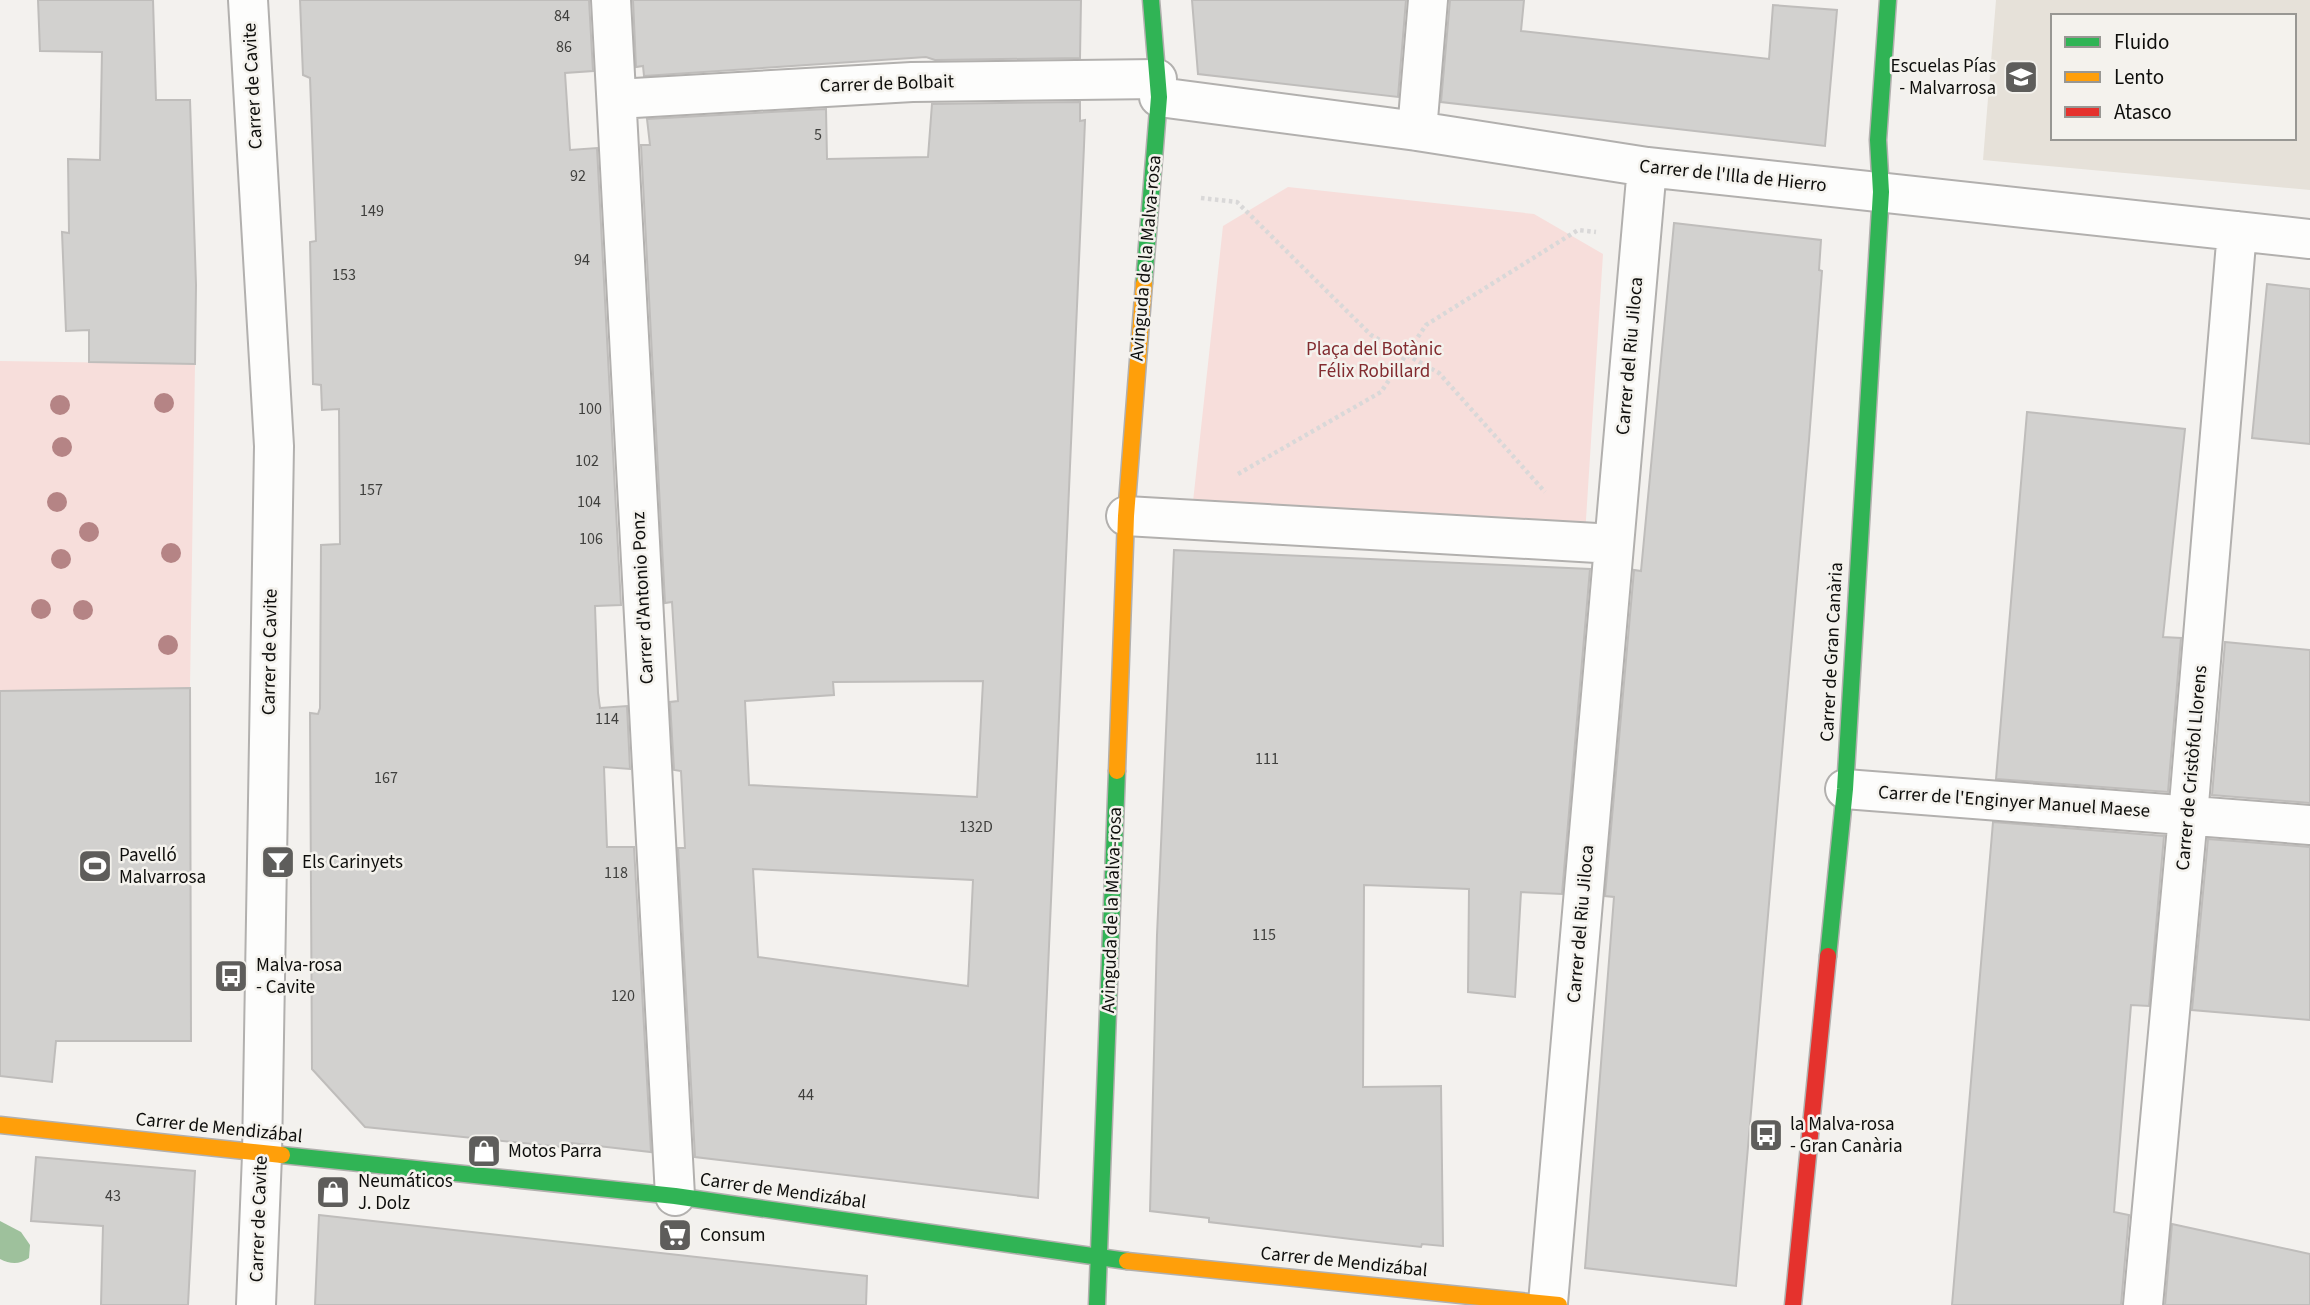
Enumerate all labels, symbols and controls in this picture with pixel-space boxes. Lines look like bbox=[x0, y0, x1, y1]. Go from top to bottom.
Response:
house number: 84 bbox=[554, 5, 570, 27]
legend bbox=[2051, 14, 2296, 140]
street label: Carrer de Cavite bbox=[236, 22, 270, 150]
text: Fluido bbox=[2114, 27, 2169, 57]
house number: 86 bbox=[556, 36, 572, 58]
place label: Escuelas Pías - Malvarrosa bbox=[1890, 53, 1996, 102]
school or university icon: Escuelas Pías - Malvarrosa bbox=[2002, 58, 2040, 96]
text: Lento bbox=[2114, 62, 2164, 92]
street label: Carrer de Bolbait bbox=[819, 68, 955, 100]
text: Atasco bbox=[2114, 97, 2172, 127]
house number: 5 bbox=[814, 124, 822, 146]
street label: Carrer de l'Illa de Hierro bbox=[1638, 153, 1828, 199]
street label: Avinguda de la Malva-rosa bbox=[1124, 154, 1168, 362]
house number: 92 bbox=[570, 165, 586, 187]
house number: 149 bbox=[360, 200, 384, 222]
house number: 94 bbox=[574, 249, 590, 271]
house number: 153 bbox=[332, 264, 356, 286]
street label: Carrer del Riu Jiloca bbox=[1610, 276, 1650, 436]
park label: Plaça del Botànic Félix Robillard bbox=[1306, 336, 1442, 385]
house number: 100 bbox=[578, 398, 602, 420]
house number: 102 bbox=[575, 450, 599, 472]
house number: 157 bbox=[359, 479, 383, 501]
house number: 104 bbox=[577, 491, 601, 513]
street label: Carrer d'Antonio Ponz bbox=[625, 511, 661, 685]
house number: 106 bbox=[579, 528, 603, 550]
street label: Carrer de Gran Canària bbox=[1814, 561, 1850, 743]
street label: Carrer de Cavite bbox=[255, 588, 285, 716]
street label: Carrer de Cristòfol Llorens bbox=[2170, 664, 2214, 872]
house number: 114 bbox=[595, 708, 619, 730]
house number: 111 bbox=[1255, 748, 1279, 770]
house number: 167 bbox=[374, 767, 398, 789]
street label: Carrer de l'Enginyer Manuel Maese bbox=[1877, 779, 2151, 825]
street label: Avinguda de la Malva-rosa bbox=[1095, 806, 1129, 1014]
house number: 132D bbox=[959, 816, 993, 838]
place label: Pavelló Malvarrosa bbox=[119, 842, 206, 891]
bar icon: Els Carinyets bbox=[259, 843, 297, 881]
street label: Carrer del Riu Jiloca bbox=[1561, 844, 1601, 1004]
sports icon: Pavelló Malvarrosa bbox=[76, 847, 114, 885]
place label: Els Carinyets bbox=[302, 849, 403, 876]
house number: 118 bbox=[604, 862, 628, 884]
house number: 115 bbox=[1252, 924, 1276, 946]
place label: Malva-rosa - Cavite bbox=[256, 952, 342, 1001]
bus stop icon: Malva-rosa - Cavite bbox=[212, 957, 250, 995]
house number: 120 bbox=[611, 985, 635, 1007]
house number: 44 bbox=[798, 1084, 814, 1106]
street label: Carrer de Mendizábal bbox=[134, 1106, 304, 1150]
place label: la Malva-rosa - Gran Canària bbox=[1790, 1111, 1903, 1160]
bus stop icon: la Malva-rosa - Gran Canària bbox=[1747, 1116, 1785, 1154]
shop icon: Motos Parra bbox=[465, 1132, 503, 1170]
place label: Motos Parra bbox=[508, 1138, 602, 1165]
street label: Carrer de Cavite bbox=[243, 1155, 275, 1283]
street label: Carrer de Mendizábal bbox=[698, 1166, 868, 1216]
place label: Neumáticos J. Dolz bbox=[358, 1168, 453, 1217]
shop icon: Neumáticos J. Dolz bbox=[314, 1173, 352, 1211]
house number: 43 bbox=[105, 1185, 121, 1207]
supermarket icon: Consum bbox=[656, 1216, 694, 1254]
place label: Consum bbox=[700, 1222, 766, 1249]
street label: Carrer de Mendizábal bbox=[1259, 1240, 1429, 1284]

